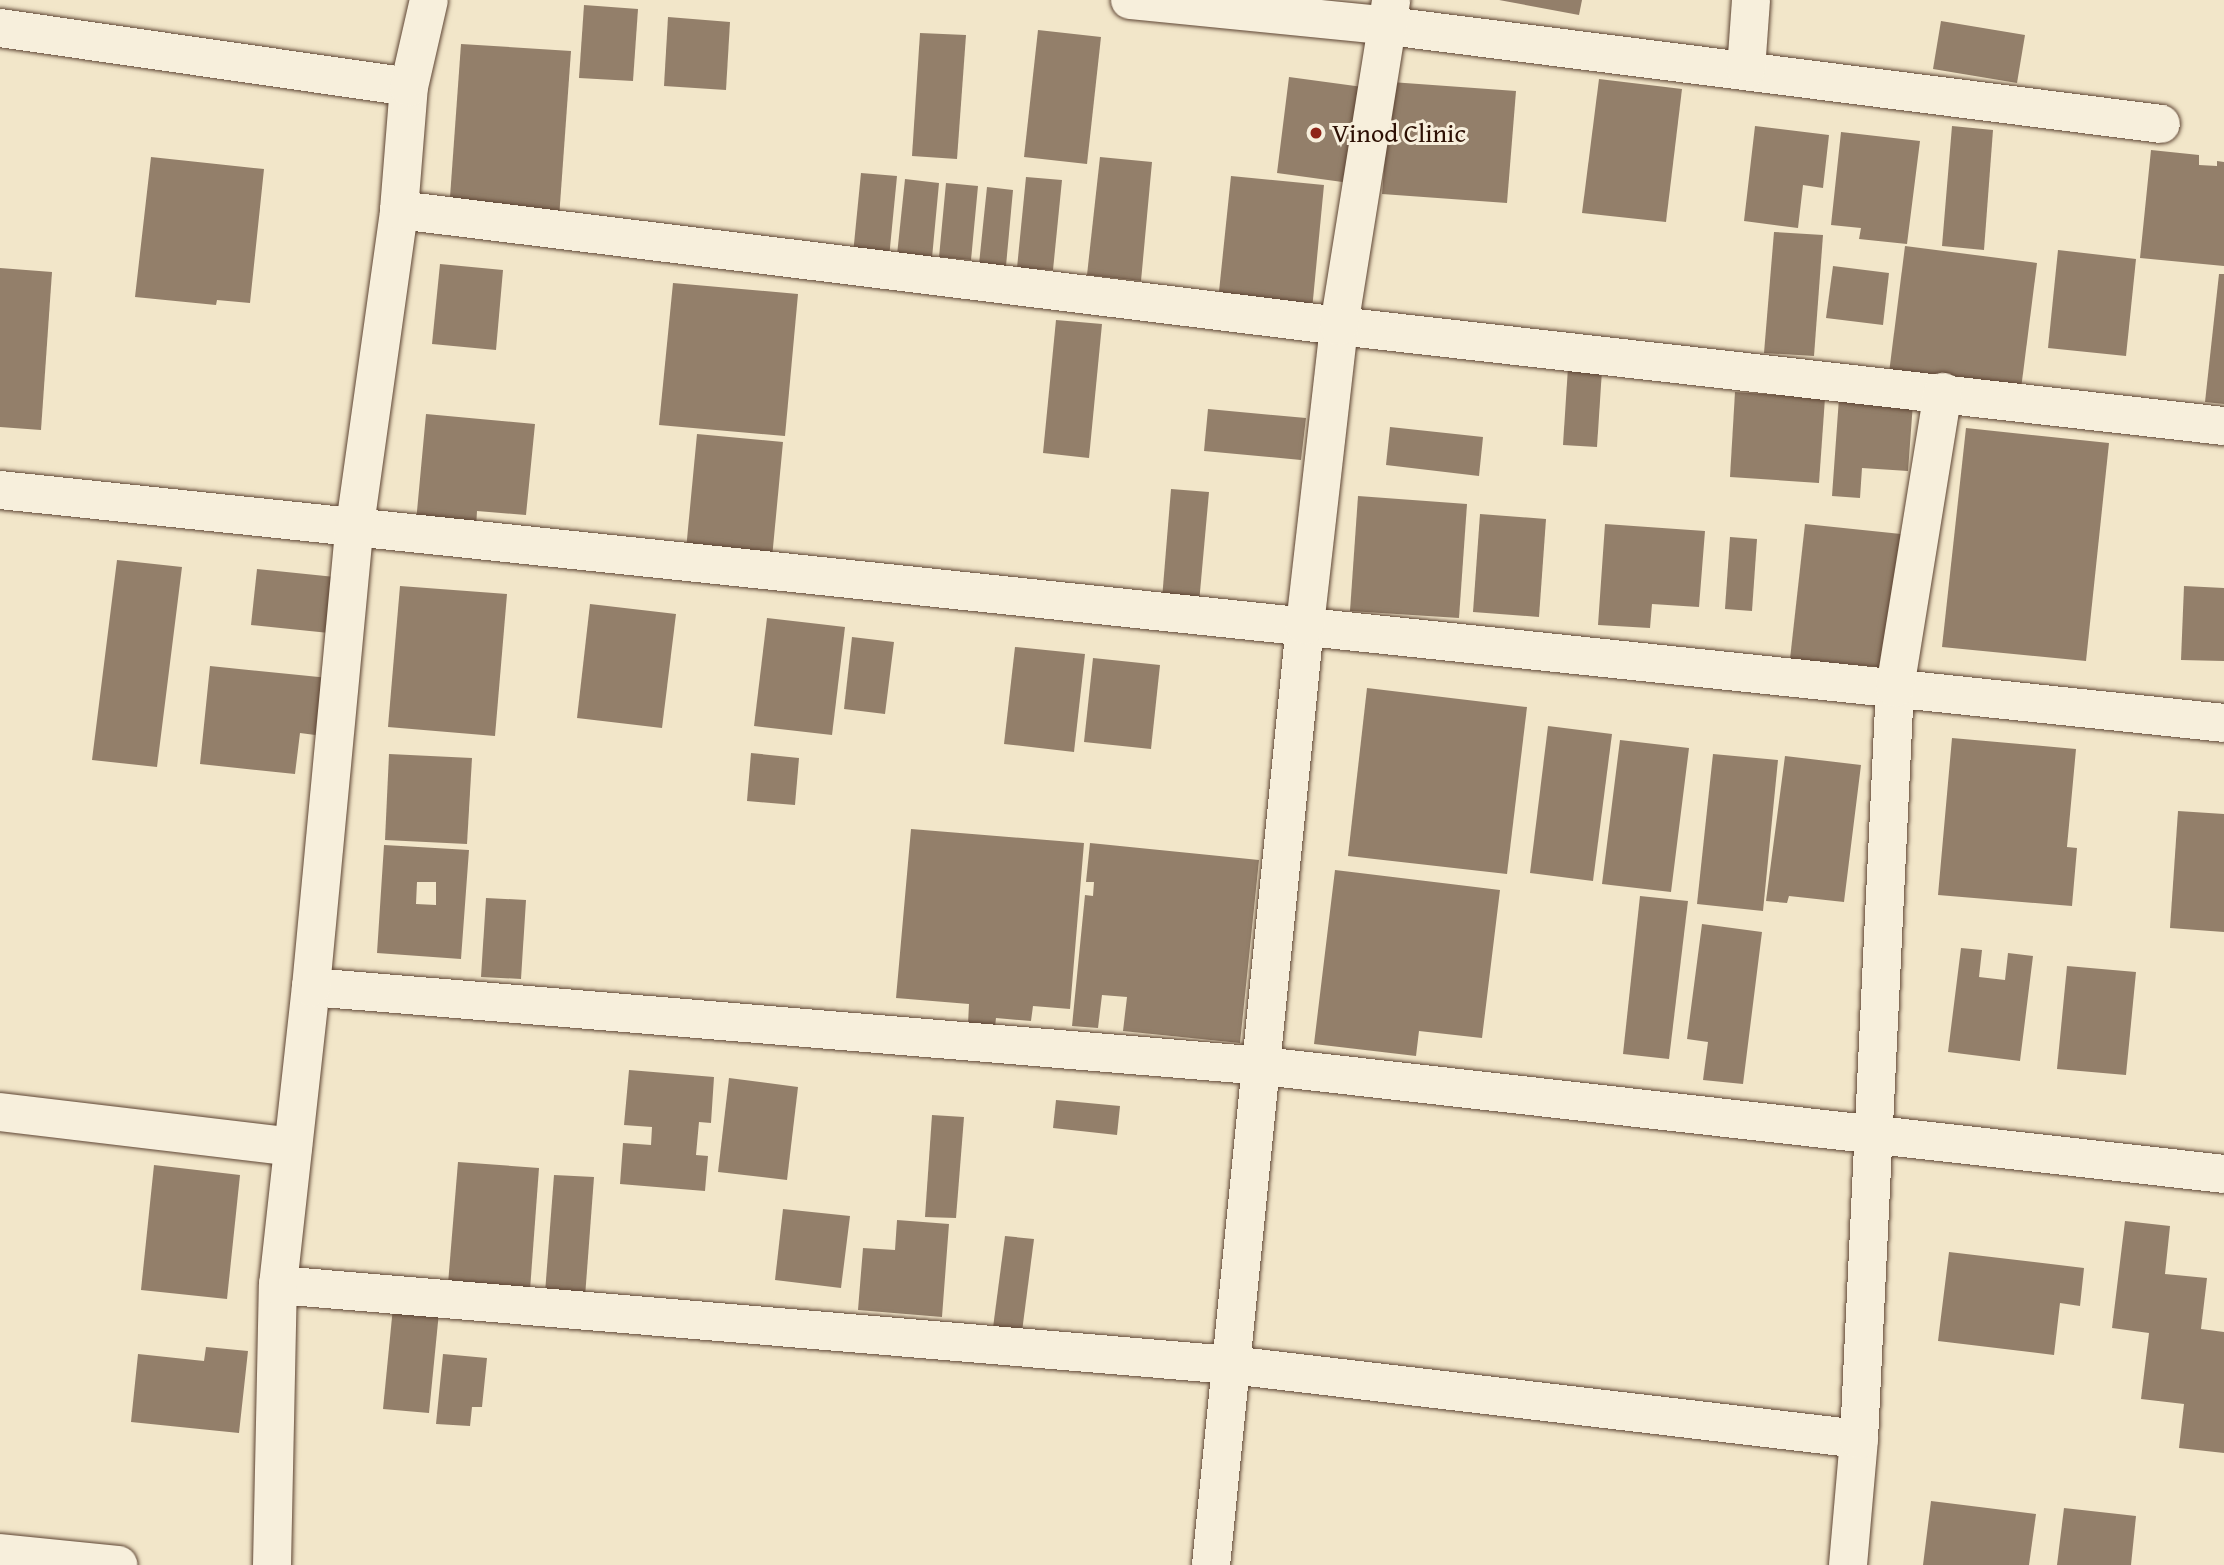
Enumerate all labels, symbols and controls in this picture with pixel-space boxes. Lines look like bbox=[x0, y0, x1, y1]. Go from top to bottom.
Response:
place label: Vinod Clinic bbox=[1332, 117, 1466, 149]
marker: Vinod Clinic bbox=[1306, 123, 1326, 143]

